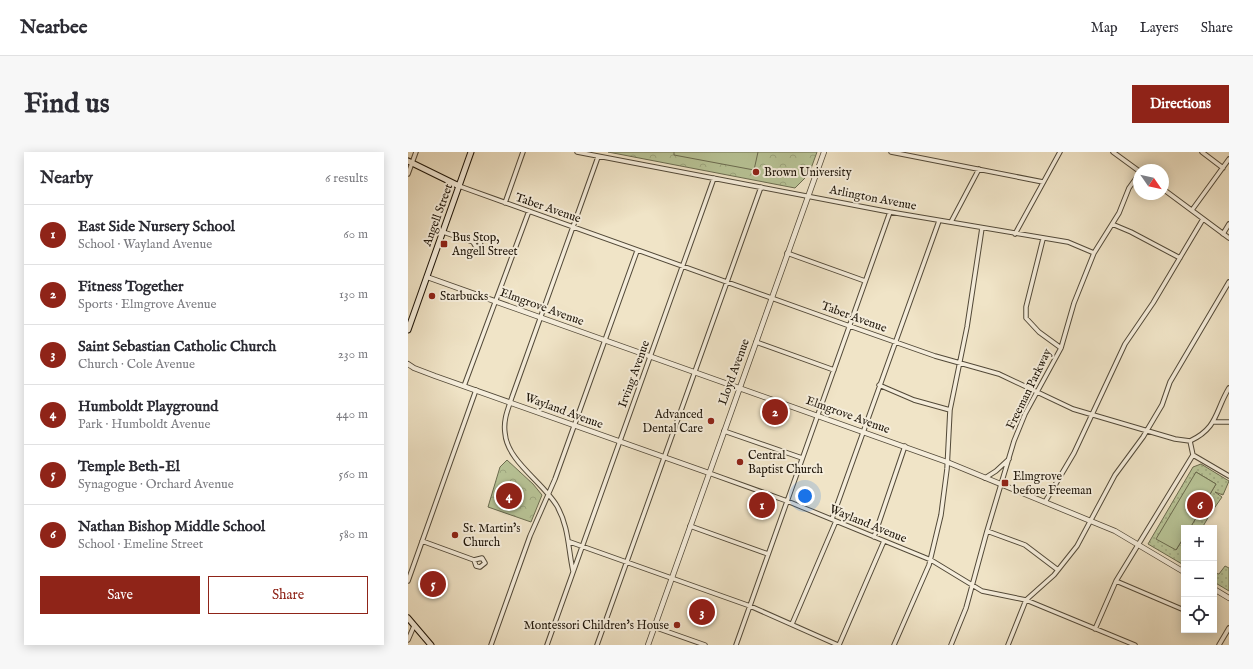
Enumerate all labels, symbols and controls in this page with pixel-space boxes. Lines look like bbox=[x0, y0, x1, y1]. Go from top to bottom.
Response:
text: Nearbee bbox=[20, 16, 87, 40]
text: Map bbox=[1091, 19, 1118, 37]
text: Layers bbox=[1140, 19, 1179, 37]
text: Share bbox=[1201, 19, 1233, 37]
button: Directions bbox=[1132, 85, 1229, 123]
text: Find us bbox=[24, 87, 110, 122]
north arrow bbox=[1133, 164, 1169, 200]
place label: Brown University bbox=[764, 165, 852, 180]
marker: Brown University bbox=[751, 167, 761, 177]
text: Nearby bbox=[40, 168, 93, 189]
text: 6 results bbox=[325, 170, 368, 187]
street label: Angell Street bbox=[419, 182, 456, 249]
street label: Arlington Avenue bbox=[827, 182, 918, 214]
street label: Taber Avenue bbox=[513, 190, 583, 226]
text: East Side Nursery School bbox=[78, 217, 235, 236]
text: 1 bbox=[51, 226, 55, 243]
text: 60 m bbox=[343, 226, 368, 243]
place label: Bus Stop, Angell Street bbox=[451, 230, 518, 259]
text: School · Wayland Avenue bbox=[78, 236, 212, 253]
marker: Bus Stop, Angell Street bbox=[439, 239, 449, 249]
text: Fitness Together bbox=[78, 277, 184, 296]
street label: Elmgrove Avenue bbox=[498, 285, 586, 329]
text: 2 bbox=[50, 286, 56, 303]
text: 130 m bbox=[339, 286, 368, 303]
place label: Starbucks bbox=[440, 289, 488, 304]
marker: Starbucks bbox=[427, 291, 437, 301]
text: Sports · Elmgrove Avenue bbox=[78, 296, 217, 313]
street label: Taber Avenue bbox=[819, 298, 889, 336]
street label: Lloyd Avenue bbox=[715, 336, 753, 407]
text: Saint Sebastian Catholic Church bbox=[78, 337, 276, 356]
street label: Irving Avenue bbox=[615, 338, 653, 410]
text: 3 bbox=[51, 346, 55, 363]
text: 230 m bbox=[338, 346, 368, 363]
street label: Freeman Parkway bbox=[1003, 346, 1055, 432]
text: Church · Cole Avenue bbox=[78, 356, 195, 373]
street label: Wayland Avenue bbox=[523, 390, 606, 432]
street label: Elmgrove Avenue bbox=[804, 393, 892, 437]
text: Humboldt Playground bbox=[78, 397, 218, 416]
pin: 2 bbox=[762, 397, 788, 427]
text: 4 bbox=[50, 406, 56, 423]
text: 440 m bbox=[336, 406, 368, 423]
place label: Advanced Dental Care bbox=[643, 407, 704, 436]
text: Park · Humboldt Avenue bbox=[78, 416, 210, 433]
marker: Advanced Dental Care bbox=[706, 416, 716, 426]
place label: Central Baptist Church bbox=[748, 448, 824, 478]
text: Temple Beth-El bbox=[78, 457, 180, 476]
marker: Central Baptist Church bbox=[735, 457, 745, 467]
text: 5 bbox=[51, 466, 55, 483]
text: 560 m bbox=[339, 466, 368, 483]
place label: Elmgrove before Freeman bbox=[1013, 469, 1093, 498]
text: Synagogue · Orchard Avenue bbox=[78, 476, 234, 493]
marker: Elmgrove before Freeman bbox=[1000, 478, 1010, 488]
pin: 4 bbox=[496, 481, 522, 511]
your location bbox=[795, 486, 815, 506]
pin: 1 bbox=[749, 490, 775, 520]
pin: 6 bbox=[1187, 490, 1213, 520]
street label: Wayland Avenue bbox=[827, 502, 909, 547]
text: Nathan Bishop Middle School bbox=[78, 517, 265, 536]
place label: St. Martin's Church bbox=[463, 521, 521, 550]
map controls bbox=[1181, 525, 1217, 633]
button: + bbox=[1181, 525, 1217, 561]
text: 6 bbox=[50, 526, 56, 543]
text: 580 m bbox=[339, 526, 368, 543]
marker: St. Martin's Church bbox=[450, 530, 460, 540]
text: School · Emeline Street bbox=[78, 536, 203, 553]
button: − bbox=[1181, 561, 1217, 597]
pin: 5 bbox=[420, 569, 446, 599]
button: Save bbox=[40, 576, 200, 614]
button: Share bbox=[208, 576, 368, 614]
pin: 3 bbox=[689, 597, 715, 627]
button: locate bbox=[1181, 597, 1217, 633]
place label: Montessori Children's House bbox=[524, 618, 669, 633]
marker: Montessori Children's House bbox=[672, 620, 682, 630]

